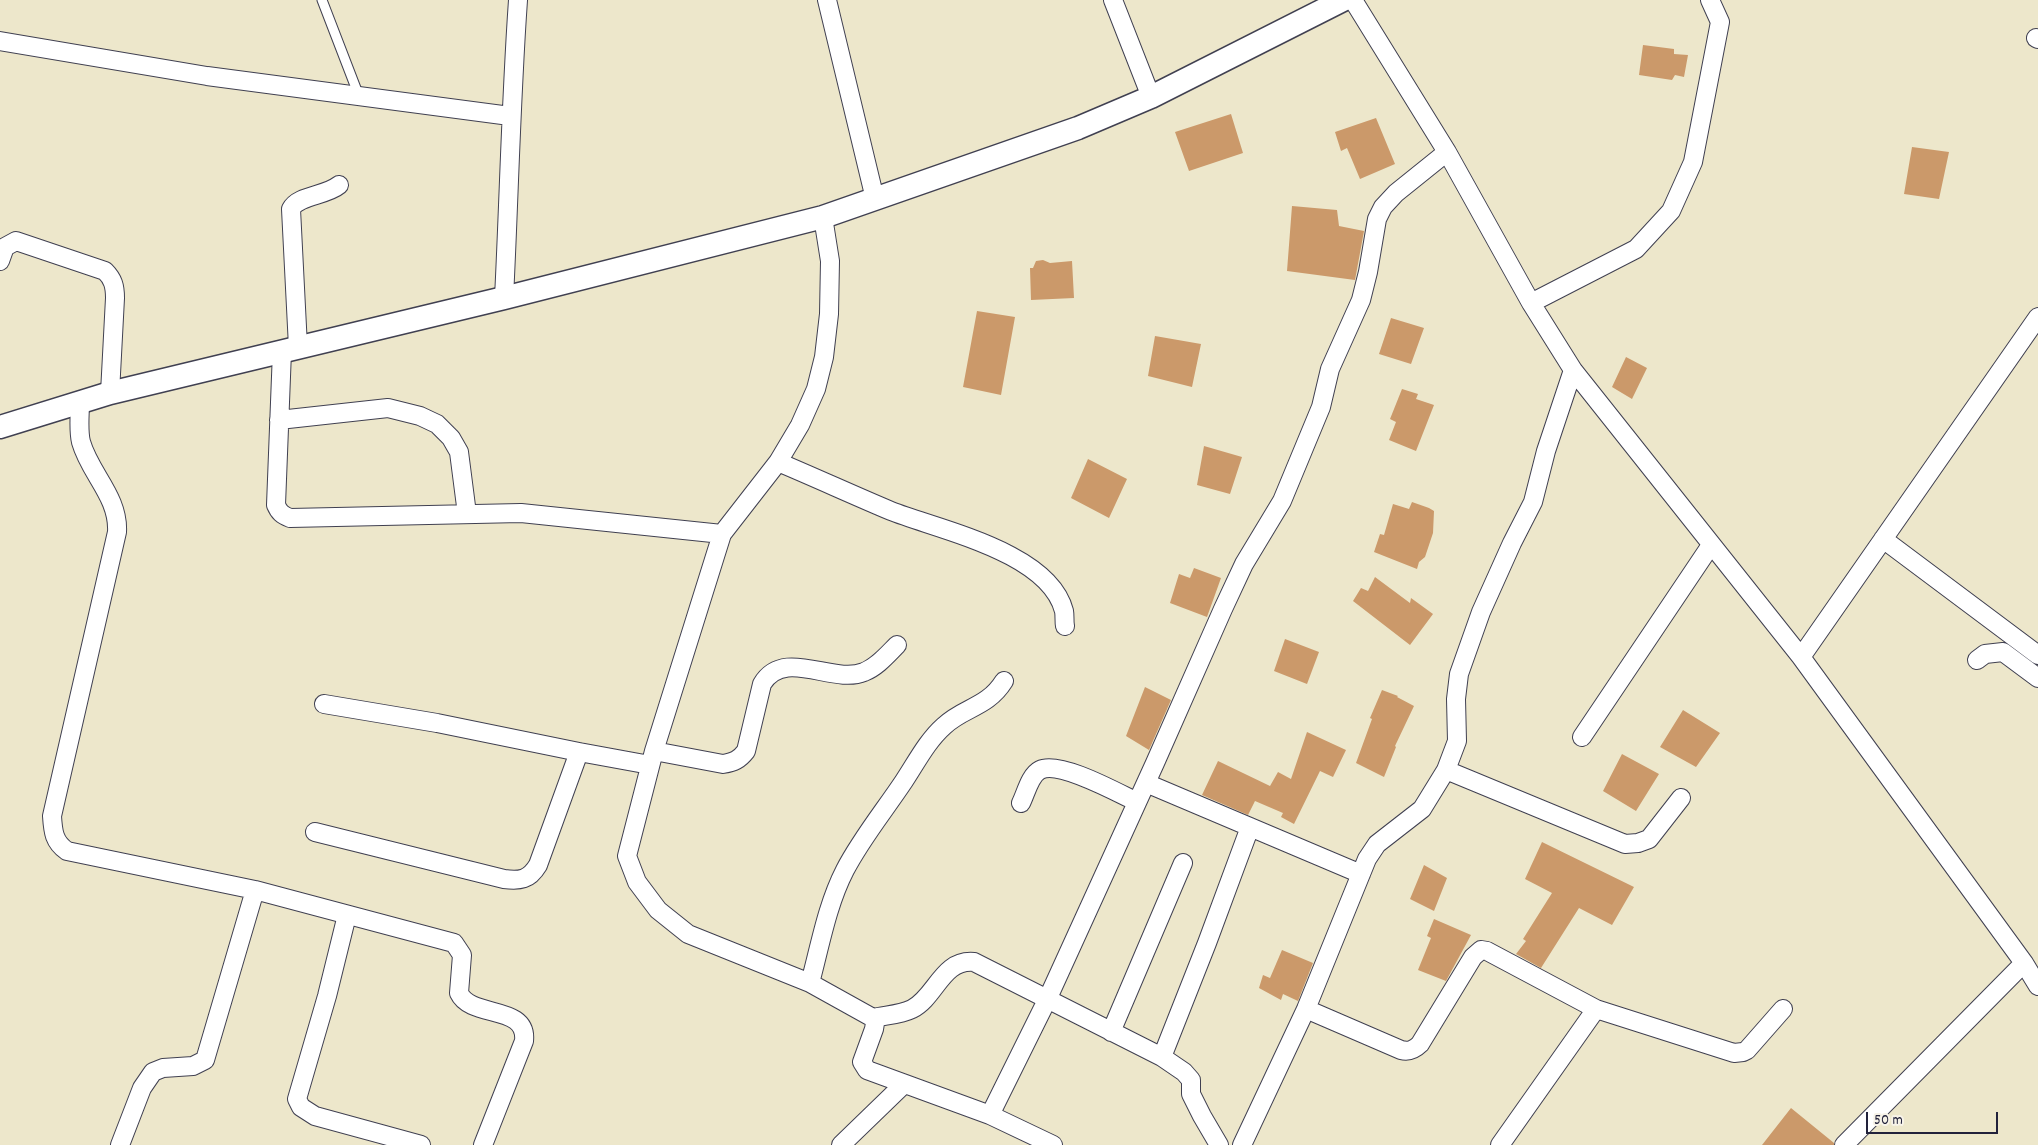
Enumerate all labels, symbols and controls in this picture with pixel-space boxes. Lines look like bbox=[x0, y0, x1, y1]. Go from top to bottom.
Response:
scale bar bbox=[1868, 1102, 2000, 1134]
text: 50 m bbox=[1874, 1110, 1903, 1132]

